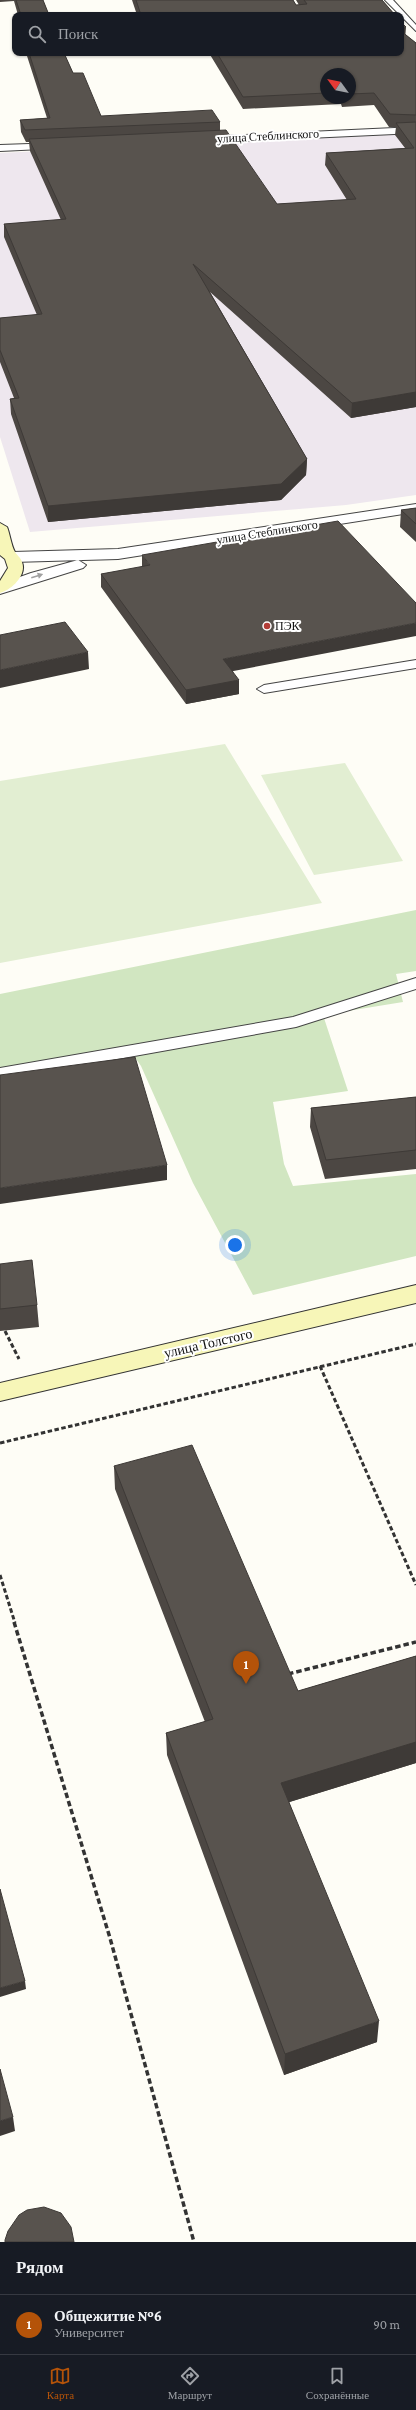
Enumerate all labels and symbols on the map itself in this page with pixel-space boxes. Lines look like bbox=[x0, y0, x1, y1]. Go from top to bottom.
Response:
north arrow bbox=[320, 68, 356, 104]
street label: улица Стеблинского bbox=[217, 126, 319, 146]
street label: улица Стеблинского bbox=[215, 517, 319, 547]
one-way arrow bbox=[31, 573, 43, 579]
place label: ПЭК bbox=[275, 619, 301, 633]
marker: ПЭК bbox=[262, 621, 272, 631]
your location bbox=[225, 1235, 245, 1255]
street label: улица Толстого bbox=[162, 1325, 254, 1361]
pin: 1 bbox=[233, 1651, 259, 1684]

